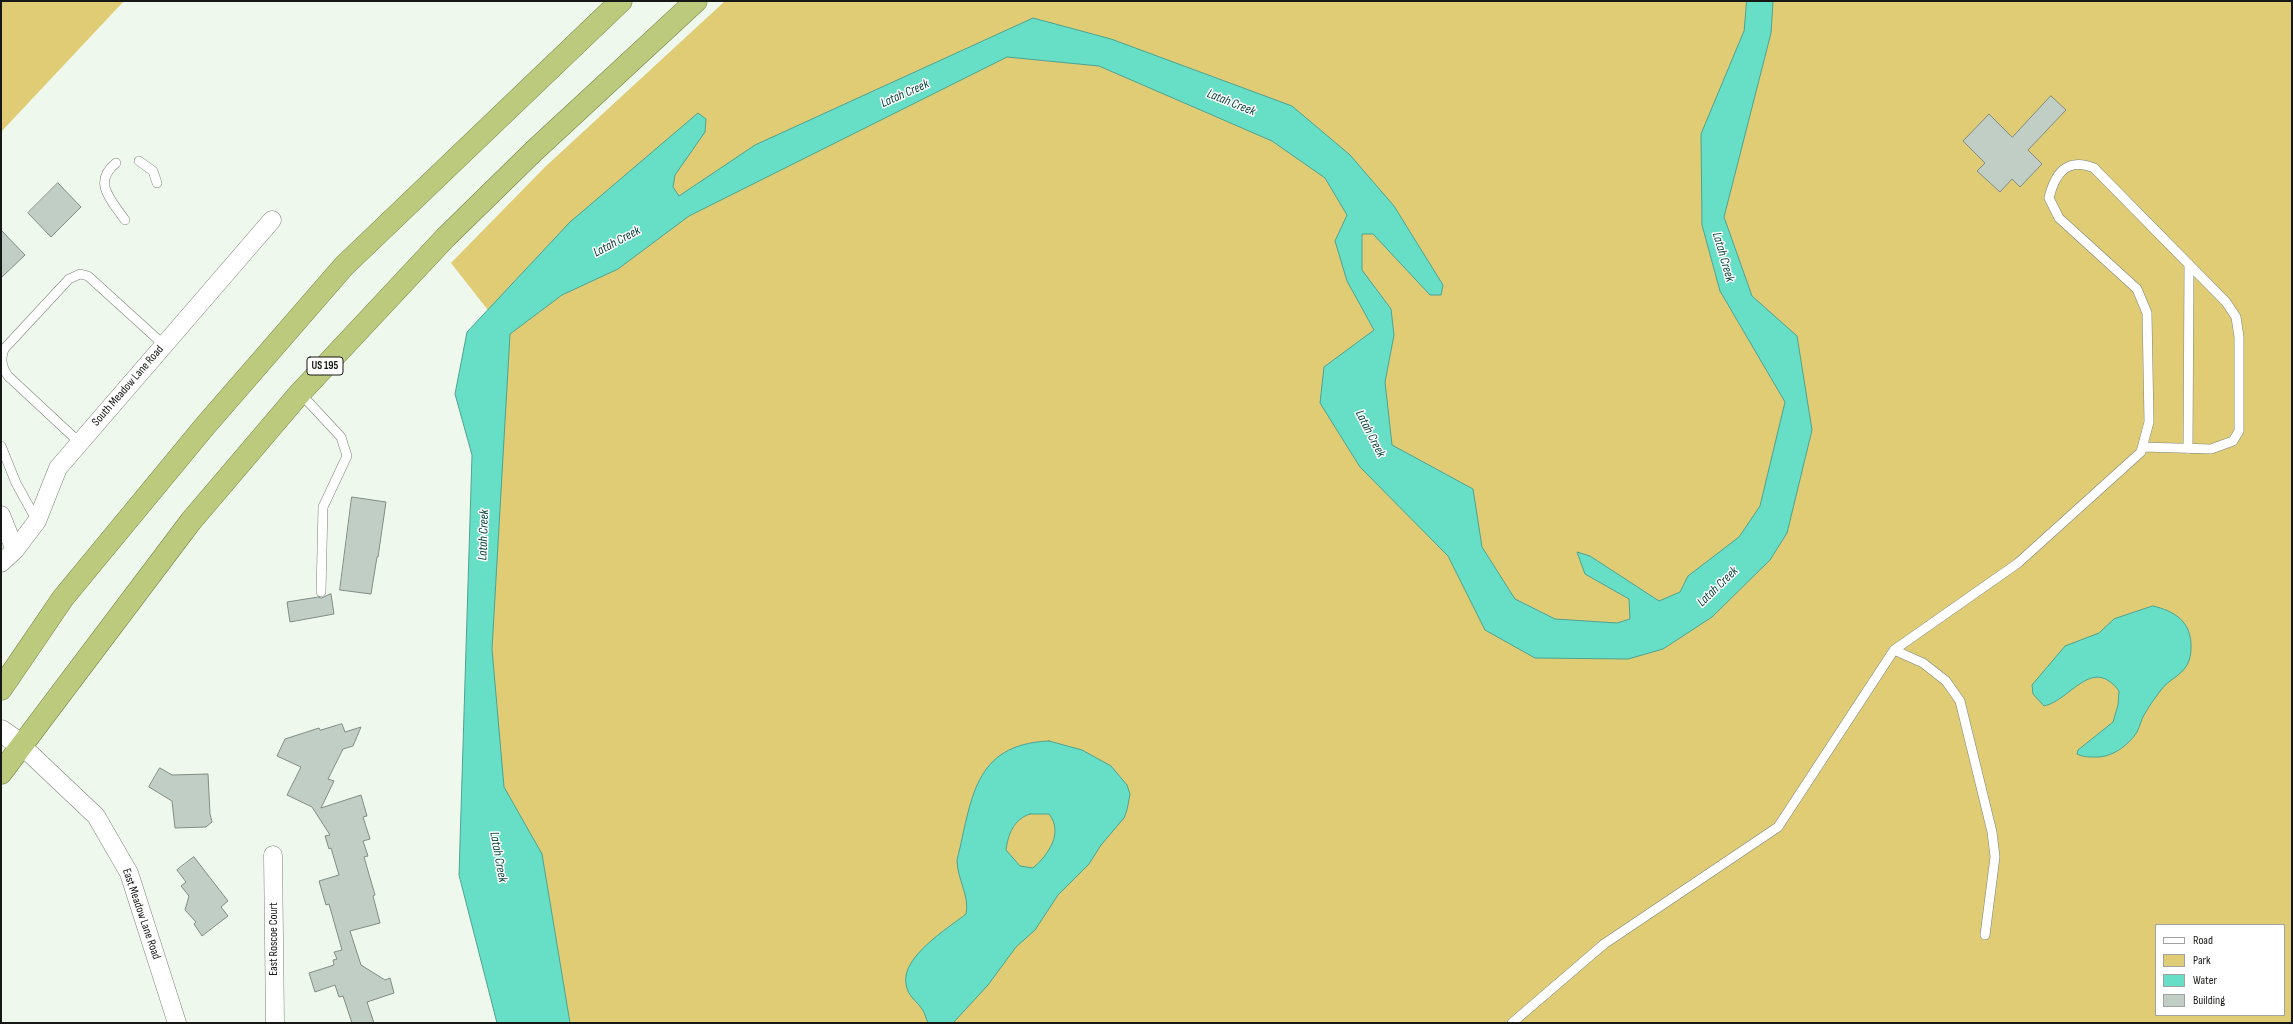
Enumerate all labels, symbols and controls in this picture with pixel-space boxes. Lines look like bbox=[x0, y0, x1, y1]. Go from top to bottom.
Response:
water label: Latah Creek bbox=[879, 77, 931, 111]
water label: Latah Creek bbox=[1204, 86, 1258, 120]
water label: Latah Creek bbox=[591, 223, 643, 261]
water label: Latah Creek bbox=[1708, 230, 1738, 284]
street label: South Meadow Lane Road bbox=[89, 343, 167, 429]
road number: US 195 bbox=[307, 357, 343, 375]
water label: Latah Creek bbox=[1351, 408, 1389, 460]
water label: Latah Creek bbox=[475, 509, 493, 561]
water label: Latah Creek bbox=[1694, 564, 1742, 610]
water label: Latah Creek bbox=[486, 831, 510, 883]
street label: East Meadow Lane Road bbox=[119, 867, 163, 961]
street label: East Roscoe Court bbox=[267, 902, 281, 976]
legend bbox=[2155, 924, 2285, 1016]
text: Road bbox=[2193, 933, 2213, 948]
text: Park bbox=[2193, 953, 2211, 968]
text: Water bbox=[2193, 973, 2217, 988]
text: Building bbox=[2193, 993, 2225, 1008]

